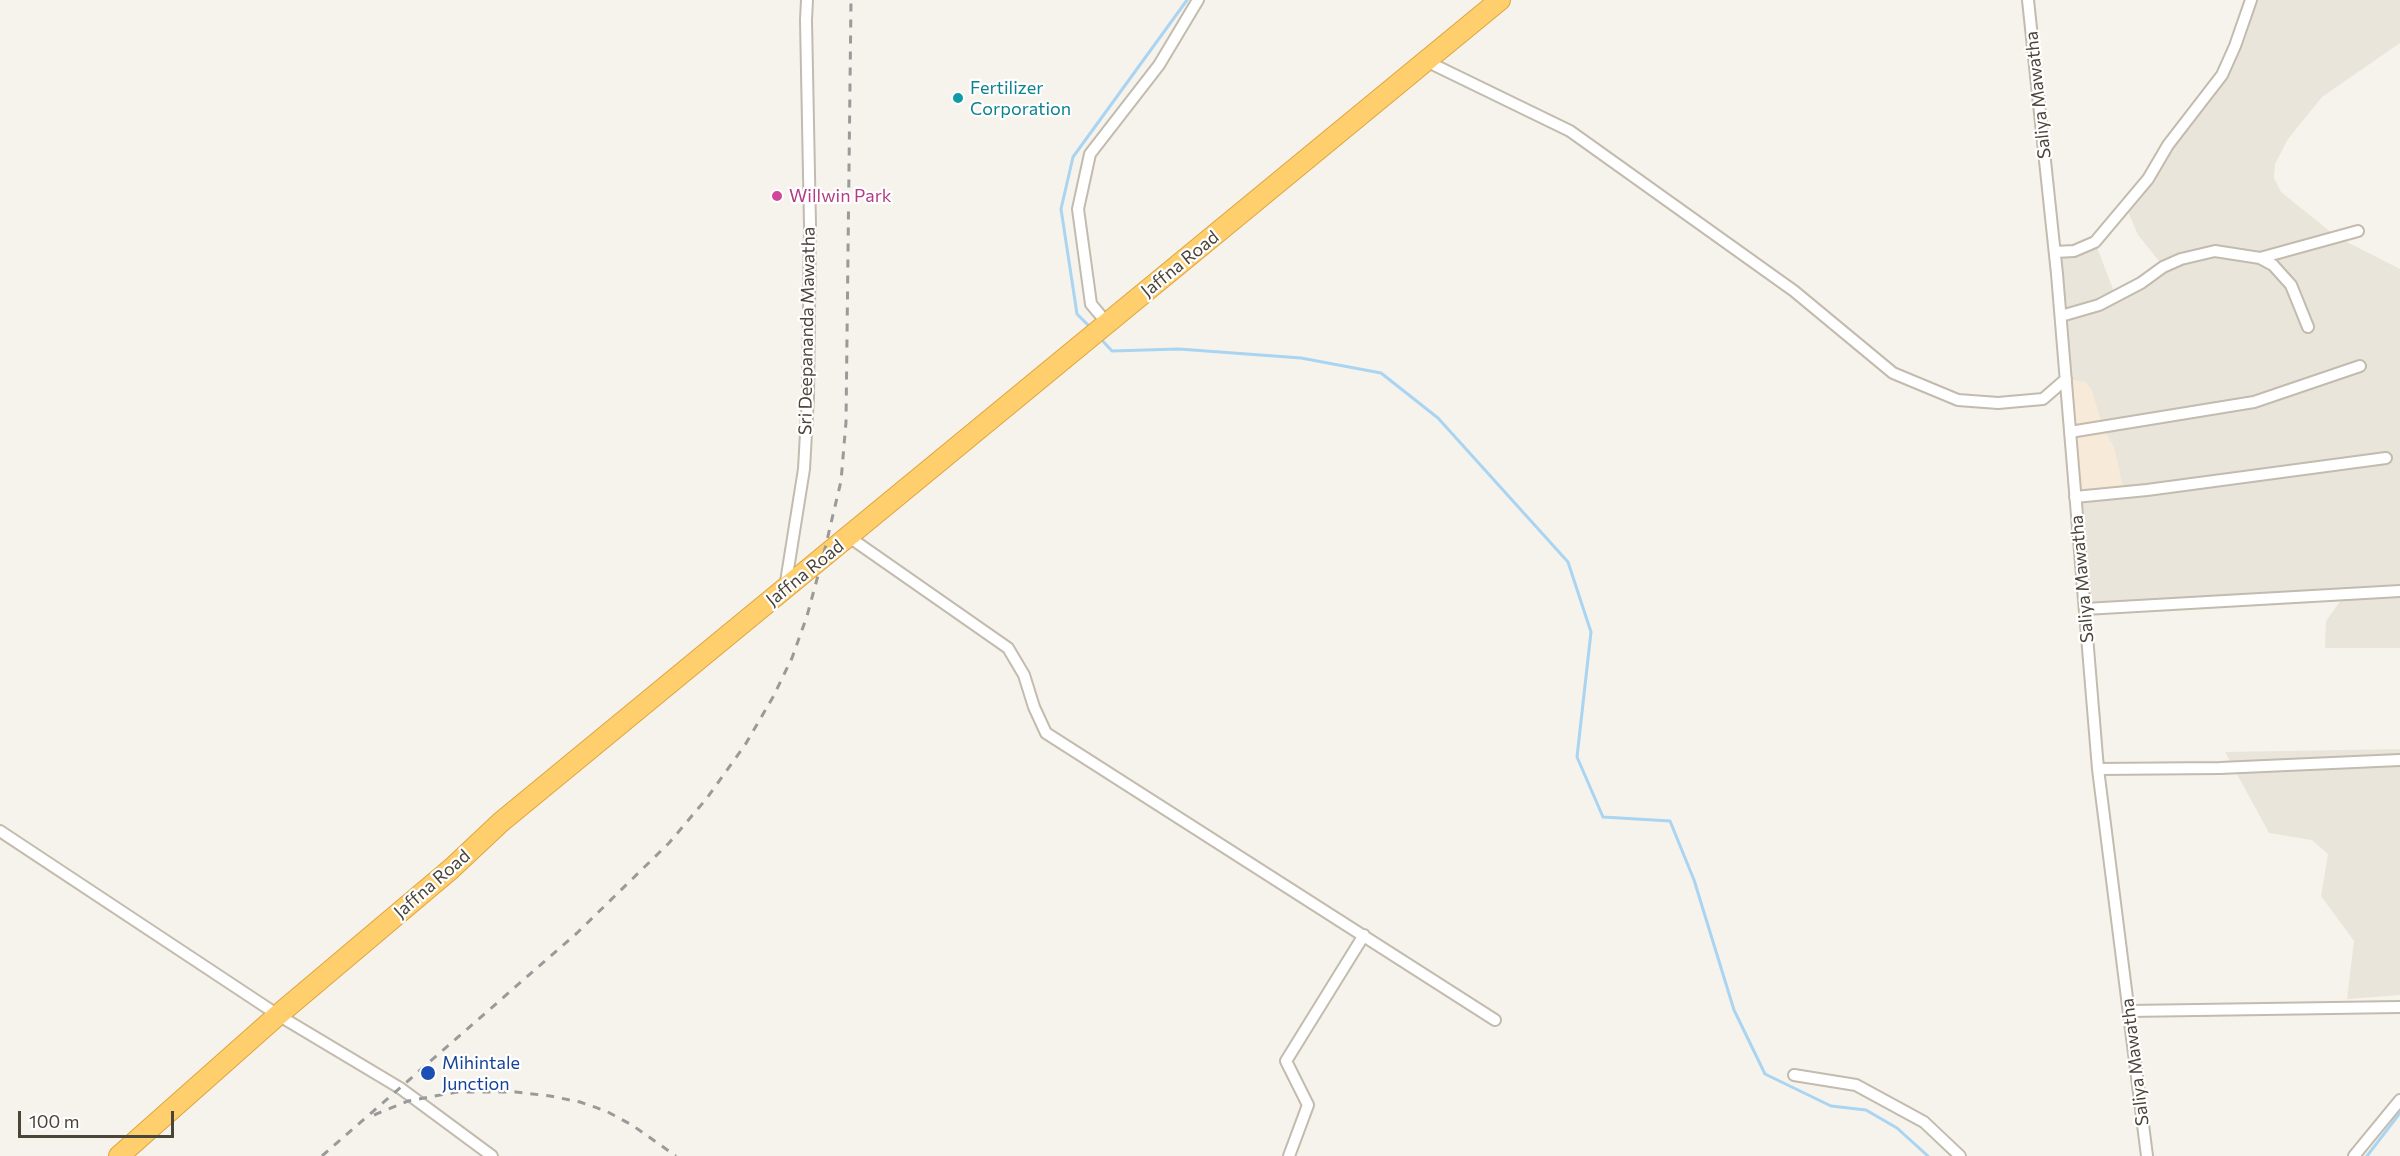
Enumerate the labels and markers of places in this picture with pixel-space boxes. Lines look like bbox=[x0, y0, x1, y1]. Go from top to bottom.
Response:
place label: Fertilizer Corporation bbox=[970, 77, 1071, 119]
marker: Fertilizer Corporation bbox=[951, 91, 965, 105]
place label: Willwin Park bbox=[789, 185, 892, 207]
marker: Willwin Park bbox=[770, 189, 784, 203]
place label: Mihintale Junction bbox=[442, 1052, 520, 1094]
marker: Mihintale Junction bbox=[419, 1064, 437, 1082]

